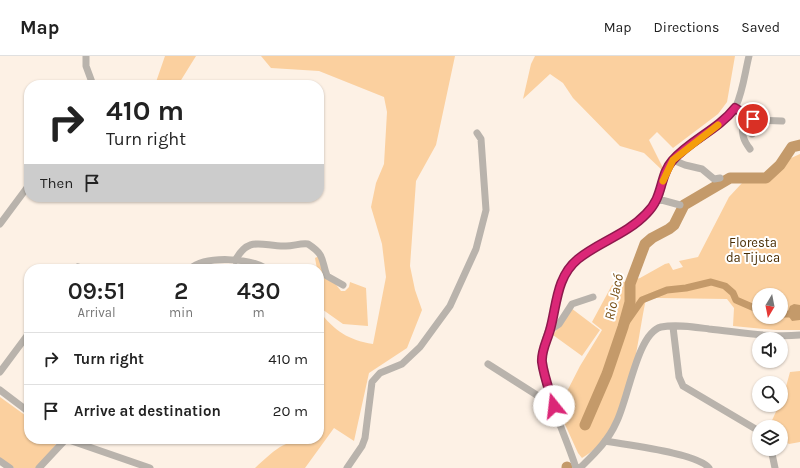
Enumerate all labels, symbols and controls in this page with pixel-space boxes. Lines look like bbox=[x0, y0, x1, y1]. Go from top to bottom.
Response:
text: Map bbox=[20, 17, 59, 39]
text: Map bbox=[604, 19, 632, 36]
text: Directions bbox=[654, 19, 719, 36]
text: Saved bbox=[741, 19, 780, 36]
text: 410 m bbox=[106, 94, 184, 127]
icon: right bbox=[40, 96, 92, 148]
pin bbox=[736, 102, 770, 136]
icon: arrive bbox=[742, 108, 764, 130]
text: Turn right bbox=[106, 128, 186, 150]
icon: arrive bbox=[81, 172, 103, 194]
text: Then bbox=[40, 174, 73, 192]
park label: Floresta da Tijuca bbox=[726, 235, 780, 265]
water label: Rio Jacó bbox=[601, 272, 627, 322]
text: 09:51 bbox=[68, 277, 125, 305]
text: 2 bbox=[174, 277, 188, 305]
text: 430 bbox=[237, 277, 280, 305]
north arrow bbox=[752, 288, 788, 324]
map controls bbox=[752, 288, 788, 456]
text: Arrival bbox=[78, 305, 116, 320]
text: min bbox=[169, 305, 193, 320]
text: m bbox=[252, 305, 265, 320]
button: sound bbox=[752, 332, 788, 368]
icon: right bbox=[40, 348, 62, 370]
text: Turn right bbox=[74, 350, 144, 368]
text: 410 m bbox=[268, 350, 308, 368]
button: search bbox=[752, 376, 788, 412]
position arrow bbox=[533, 385, 575, 427]
icon: arrive bbox=[40, 400, 62, 422]
text: Arrive at destination bbox=[74, 402, 221, 420]
text: 20 m bbox=[273, 402, 308, 420]
button: layers bbox=[752, 420, 788, 456]

